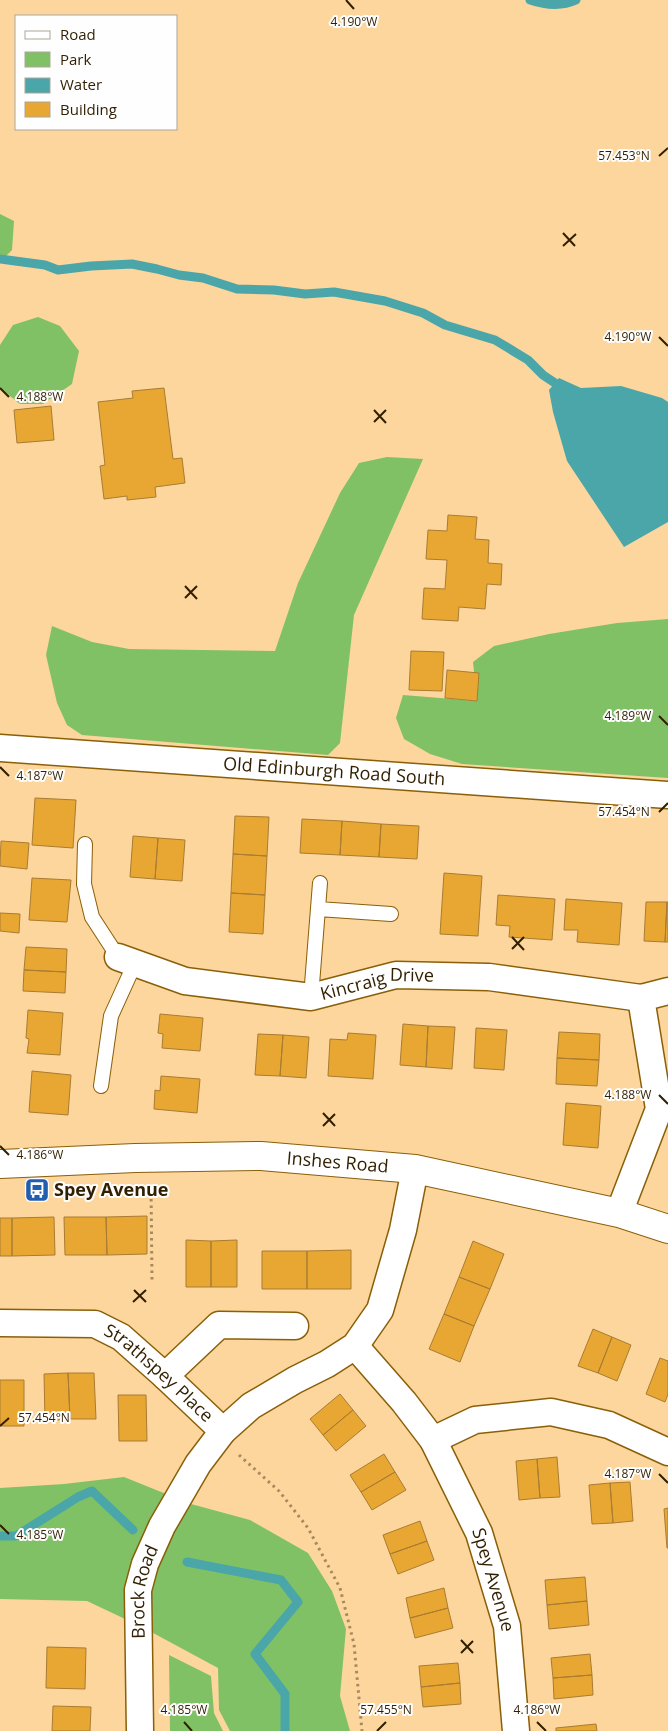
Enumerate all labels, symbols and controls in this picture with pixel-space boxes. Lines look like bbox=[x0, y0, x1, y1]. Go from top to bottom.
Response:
text: 4.190°W bbox=[331, 13, 377, 30]
legend bbox=[15, 15, 178, 130]
text: Road bbox=[60, 24, 96, 44]
text: Park bbox=[60, 49, 91, 69]
text: Water bbox=[60, 74, 102, 94]
text: Building bbox=[60, 99, 117, 119]
text: 57.453°N bbox=[598, 147, 650, 164]
text: 4.190°W bbox=[605, 328, 651, 345]
text: 4.188°W bbox=[17, 388, 63, 405]
text: 4.189°W bbox=[605, 707, 651, 724]
street label: Old Edinburgh Road South bbox=[222, 751, 446, 790]
text: 4.187°W bbox=[17, 767, 63, 784]
text: 57.454°N bbox=[598, 803, 650, 820]
street label: Kincraig Drive bbox=[317, 962, 434, 1005]
text: 4.188°W bbox=[605, 1086, 651, 1103]
street label: Inshes Road bbox=[286, 1145, 390, 1178]
text: 4.186°W bbox=[17, 1146, 63, 1163]
bus stop icon: Spey Avenue bbox=[24, 1177, 50, 1203]
place label: Spey Avenue bbox=[54, 1177, 168, 1201]
street label: Strathspey Place bbox=[101, 1318, 219, 1427]
text: 57.454°N bbox=[18, 1409, 70, 1426]
text: 4.187°W bbox=[605, 1465, 651, 1482]
street label: Spey Avenue bbox=[467, 1525, 520, 1633]
text: 4.185°W bbox=[17, 1526, 63, 1543]
street label: Brock Road bbox=[125, 1541, 163, 1639]
text: 4.185°W bbox=[161, 1701, 207, 1718]
text: 57.455°N bbox=[360, 1701, 412, 1718]
text: 4.186°W bbox=[514, 1701, 560, 1718]

